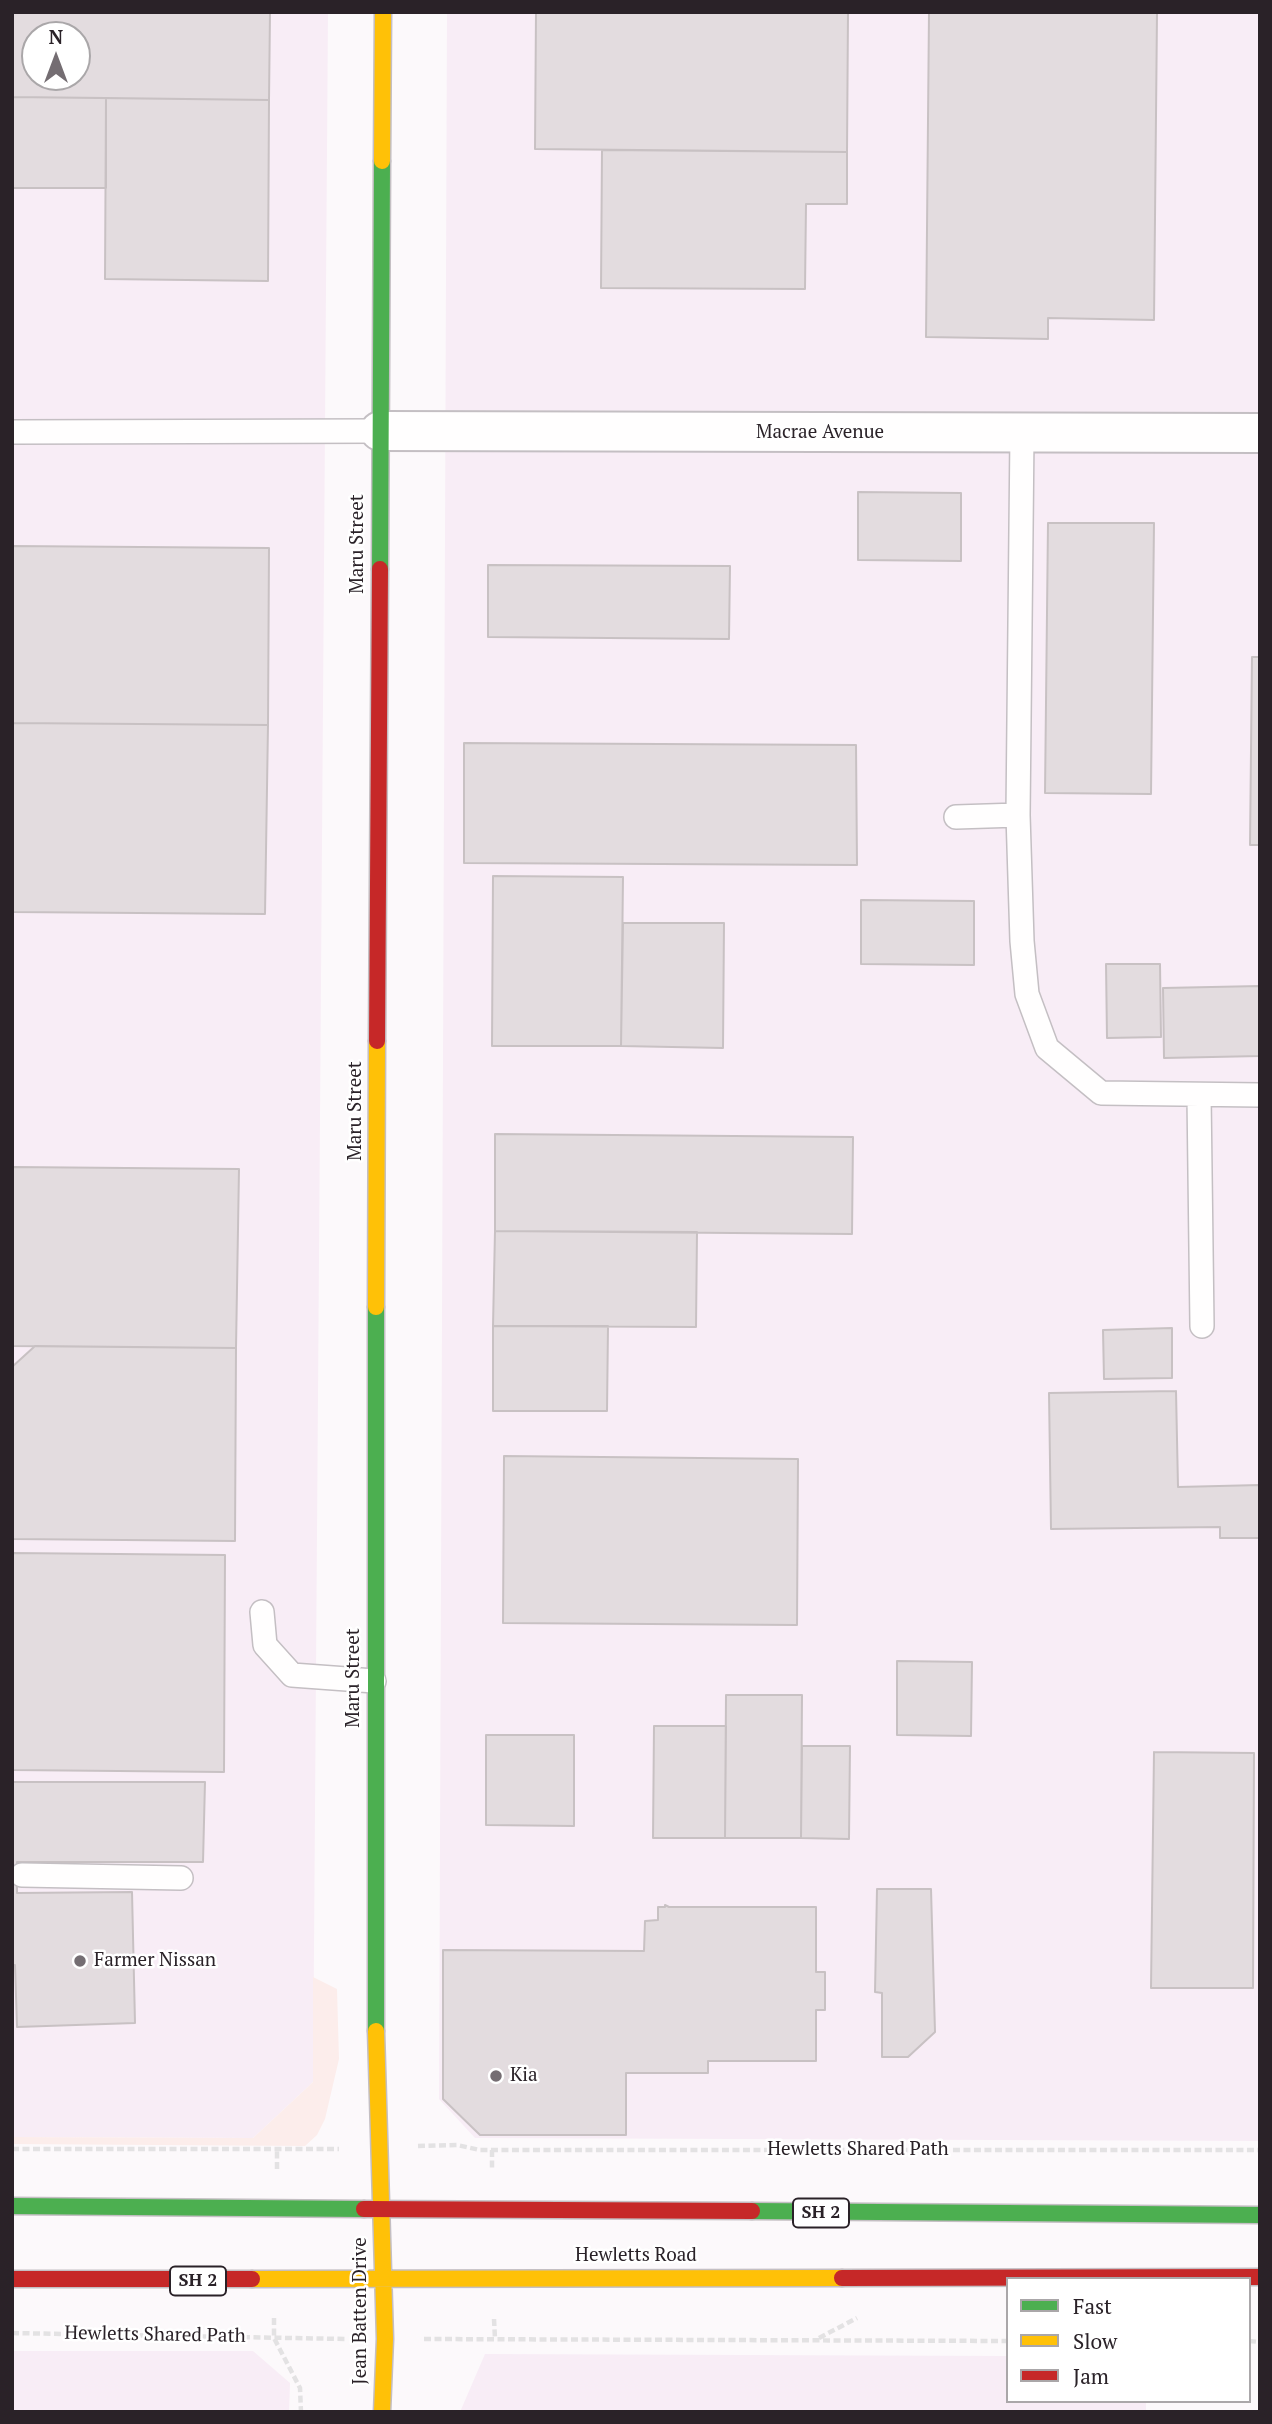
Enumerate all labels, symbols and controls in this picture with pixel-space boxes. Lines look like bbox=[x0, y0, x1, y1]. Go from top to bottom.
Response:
north arrow bbox=[21, 21, 91, 91]
text: N bbox=[49, 24, 63, 49]
street label: Macrae Avenue bbox=[756, 422, 884, 444]
street label: Maru Street bbox=[347, 494, 369, 594]
street label: Maru Street bbox=[345, 1061, 367, 1161]
street label: Maru Street bbox=[343, 1628, 365, 1728]
place label: Farmer Nissan bbox=[94, 1950, 216, 1972]
marker: Farmer Nissan bbox=[72, 1953, 88, 1969]
place label: Kia bbox=[510, 2065, 538, 2087]
marker: Kia bbox=[488, 2068, 504, 2084]
street label: Hewletts Shared Path bbox=[767, 2139, 949, 2161]
road number: SH 2 bbox=[793, 2199, 849, 2228]
street label: Jean Batten Drive bbox=[350, 2237, 372, 2385]
street label: Hewletts Road bbox=[575, 2245, 697, 2267]
road number: SH 2 bbox=[170, 2266, 226, 2295]
legend bbox=[1006, 2277, 1251, 2403]
text: Fast bbox=[1073, 2292, 1112, 2320]
street label: Hewletts Shared Path bbox=[64, 2322, 246, 2348]
text: Slow bbox=[1073, 2327, 1117, 2355]
text: Jam bbox=[1073, 2362, 1109, 2390]

